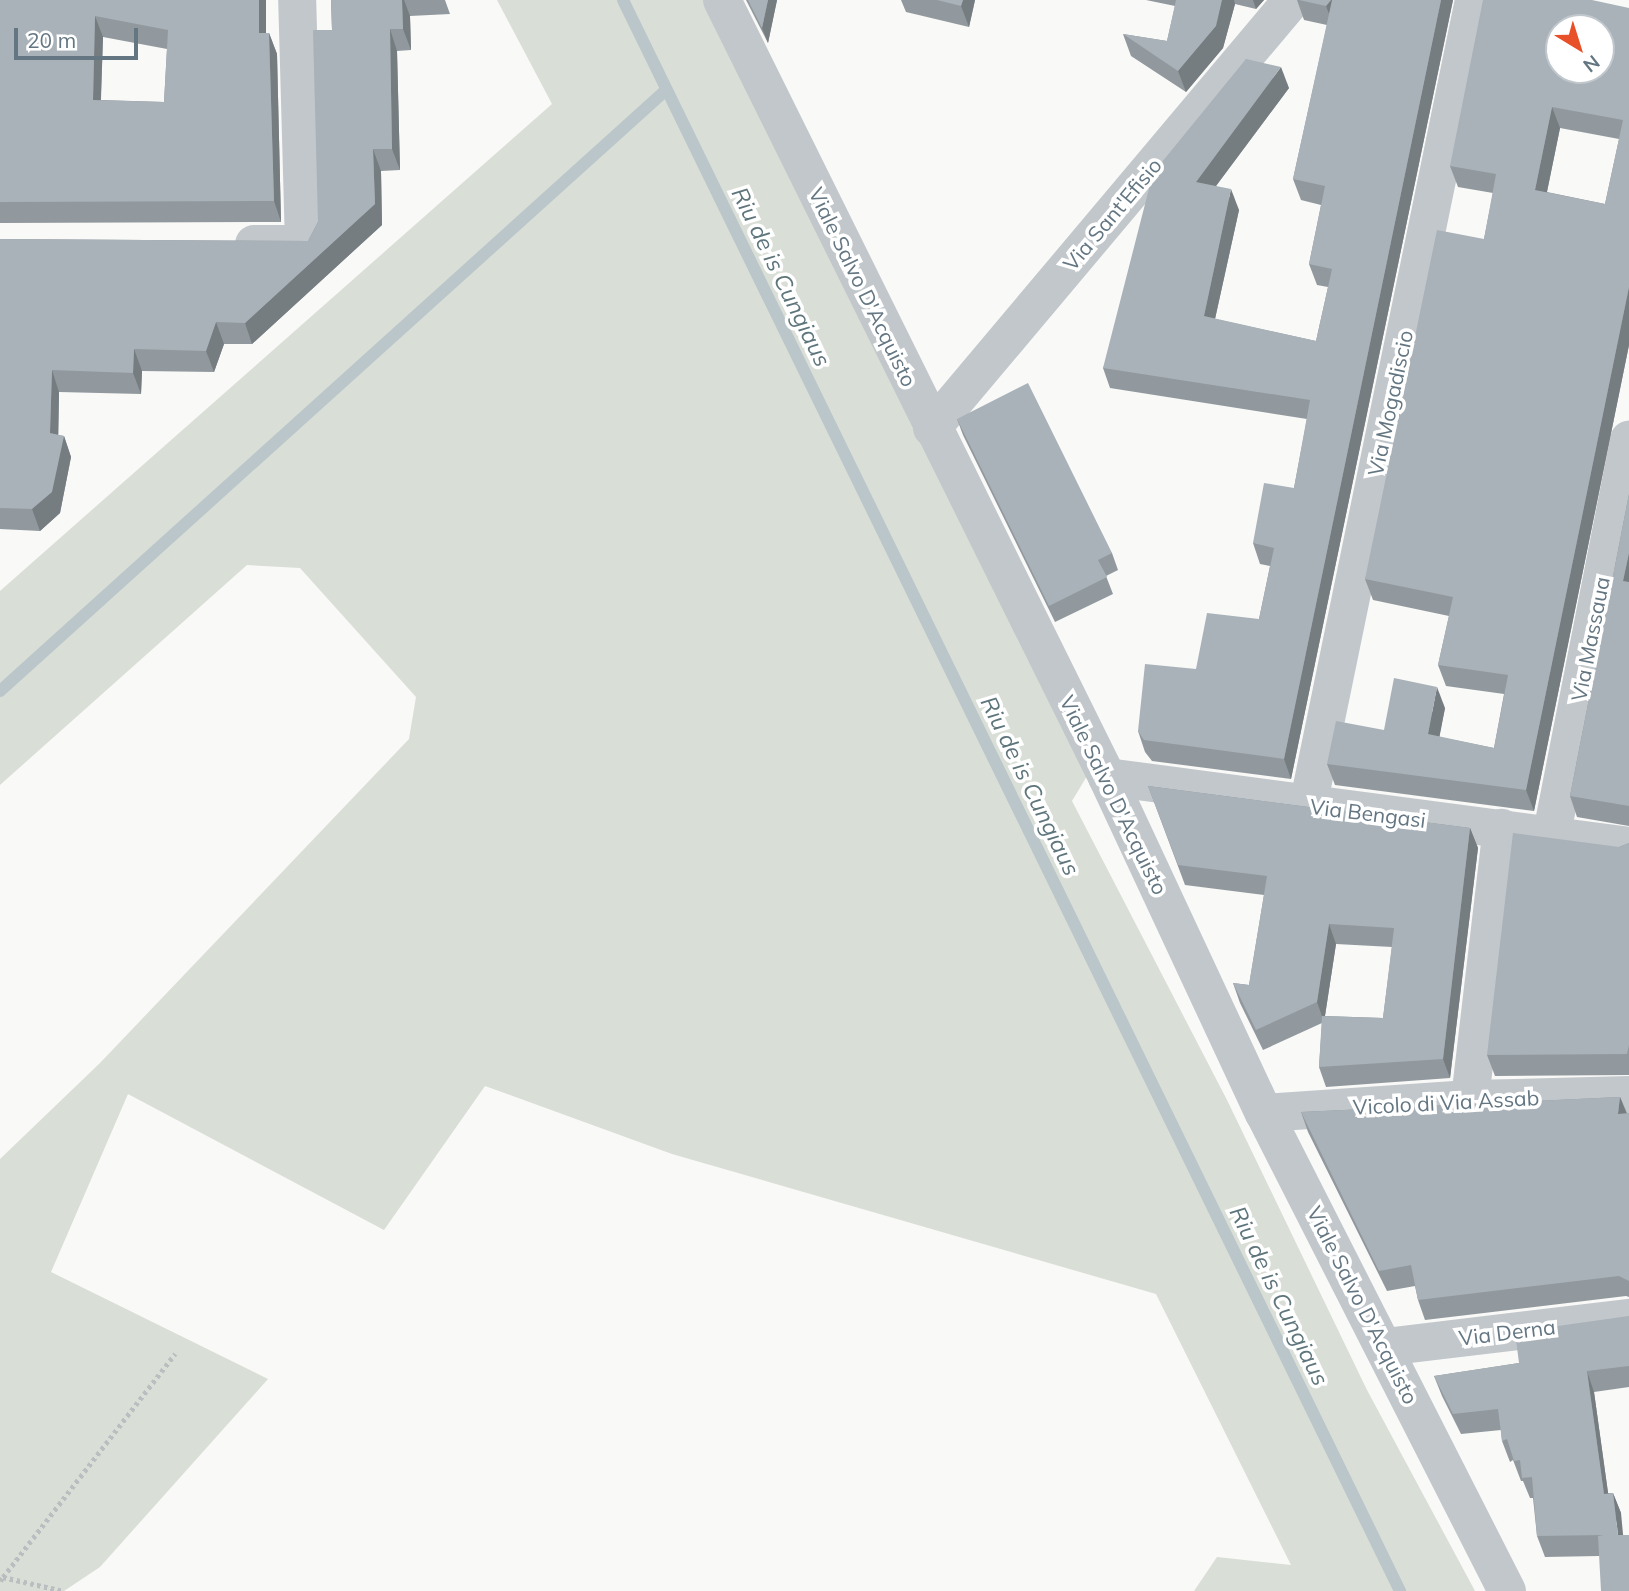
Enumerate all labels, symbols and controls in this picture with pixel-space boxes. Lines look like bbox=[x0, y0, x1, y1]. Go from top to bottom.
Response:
scale bar bbox=[18, 14, 142, 58]
north arrow bbox=[1545, 14, 1615, 84]
text: 20 m bbox=[27, 27, 76, 53]
text: N bbox=[1579, 50, 1605, 78]
street label: Via Sant'Efisio bbox=[1058, 153, 1166, 275]
water label: Riu de is Cungiaus bbox=[726, 183, 836, 371]
street label: Viale Salvo D'Acquisto bbox=[804, 183, 922, 391]
street label: Via Mogadiscio bbox=[1362, 328, 1418, 478]
street label: Via Massaua bbox=[1566, 575, 1614, 703]
street label: Viale Salvo D'Acquisto bbox=[1055, 691, 1173, 899]
water label: Riu de is Cungiaus bbox=[975, 692, 1085, 880]
street label: Via Bengasi bbox=[1309, 793, 1427, 833]
street label: Vicolo di Via Assab bbox=[1352, 1085, 1540, 1119]
water label: Riu de is Cungiaus bbox=[1224, 1202, 1334, 1390]
street label: Viale Salvo D'Acquisto bbox=[1302, 1202, 1424, 1408]
street label: Via Derna bbox=[1457, 1314, 1557, 1350]

